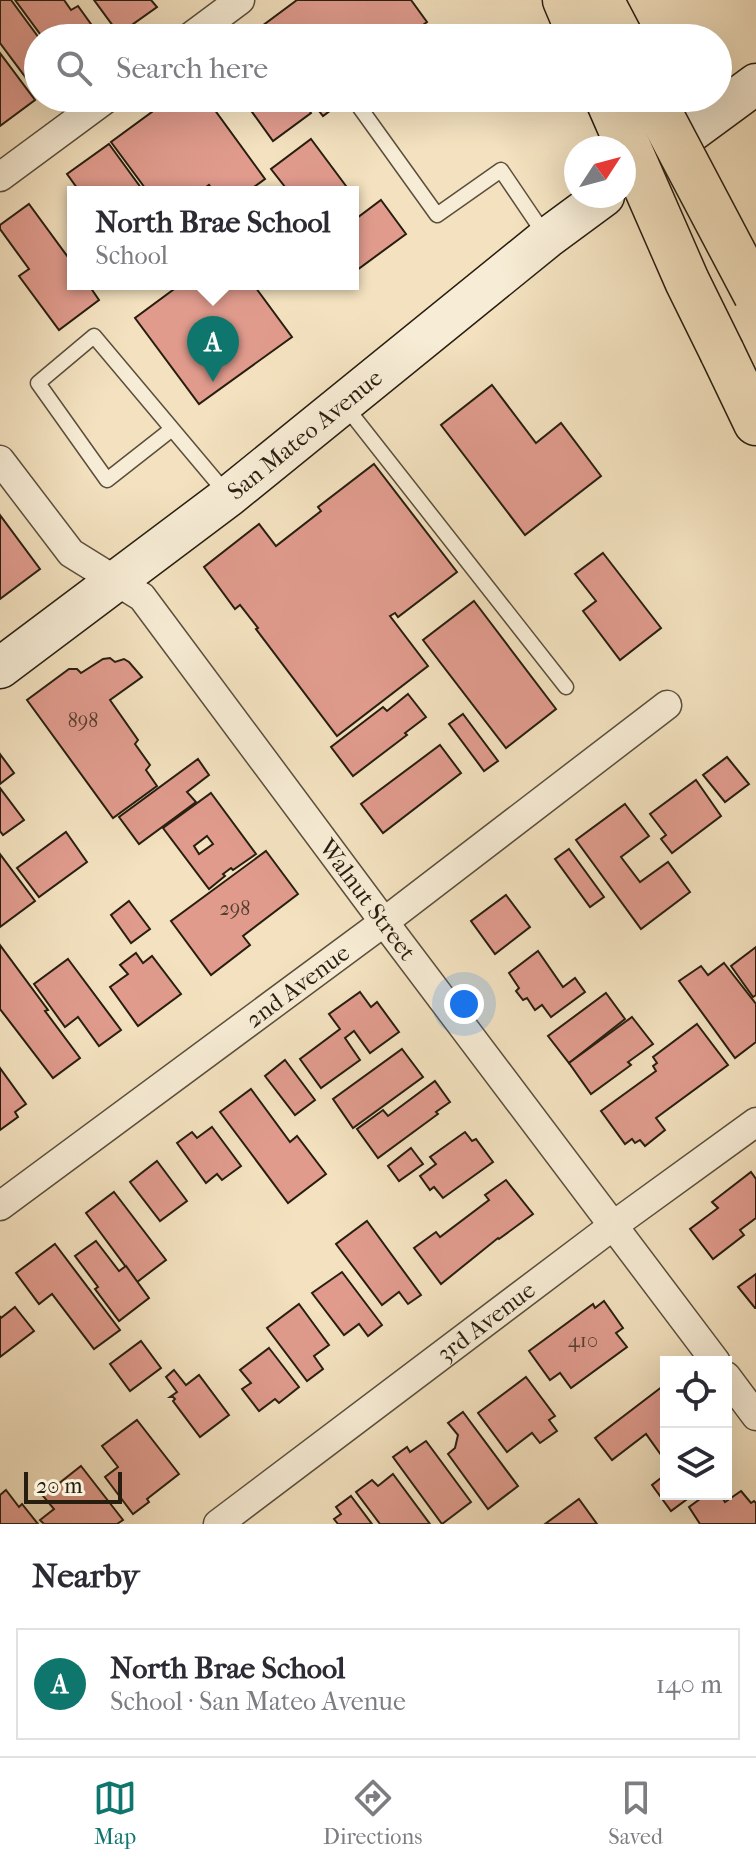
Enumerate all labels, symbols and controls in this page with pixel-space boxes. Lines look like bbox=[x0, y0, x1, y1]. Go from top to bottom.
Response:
search box bbox=[24, 24, 732, 112]
icon: search bbox=[52, 46, 96, 90]
text: Search here bbox=[116, 51, 268, 86]
north arrow bbox=[564, 136, 636, 208]
popup bbox=[67, 186, 359, 290]
text: North Brae School bbox=[95, 205, 331, 240]
text: School bbox=[95, 240, 168, 271]
pin: A bbox=[187, 316, 239, 382]
street label: San Mateo Avenue bbox=[222, 363, 388, 506]
house number: 898 bbox=[68, 709, 98, 732]
street label: Walnut Street bbox=[313, 833, 422, 966]
house number: 298 bbox=[220, 897, 250, 920]
street label: 2nd Avenue bbox=[240, 938, 355, 1033]
your location bbox=[444, 984, 484, 1024]
street label: 3rd Avenue bbox=[432, 1275, 541, 1368]
house number: 410 bbox=[568, 1329, 598, 1352]
map controls bbox=[660, 1356, 732, 1500]
button: locate bbox=[660, 1356, 732, 1428]
button: layers bbox=[660, 1428, 732, 1500]
scale bar bbox=[24, 1468, 122, 1504]
text: 20 m bbox=[36, 1473, 82, 1499]
text: Nearby bbox=[32, 1556, 139, 1596]
text: North Brae School bbox=[110, 1651, 345, 1686]
text: A bbox=[52, 1669, 68, 1700]
text: 140 m bbox=[656, 1669, 722, 1700]
text: School · San Mateo Avenue bbox=[110, 1686, 406, 1717]
tab: Map bbox=[93, 1776, 137, 1850]
tab: Directions bbox=[323, 1776, 422, 1850]
tab: Saved bbox=[608, 1776, 663, 1850]

